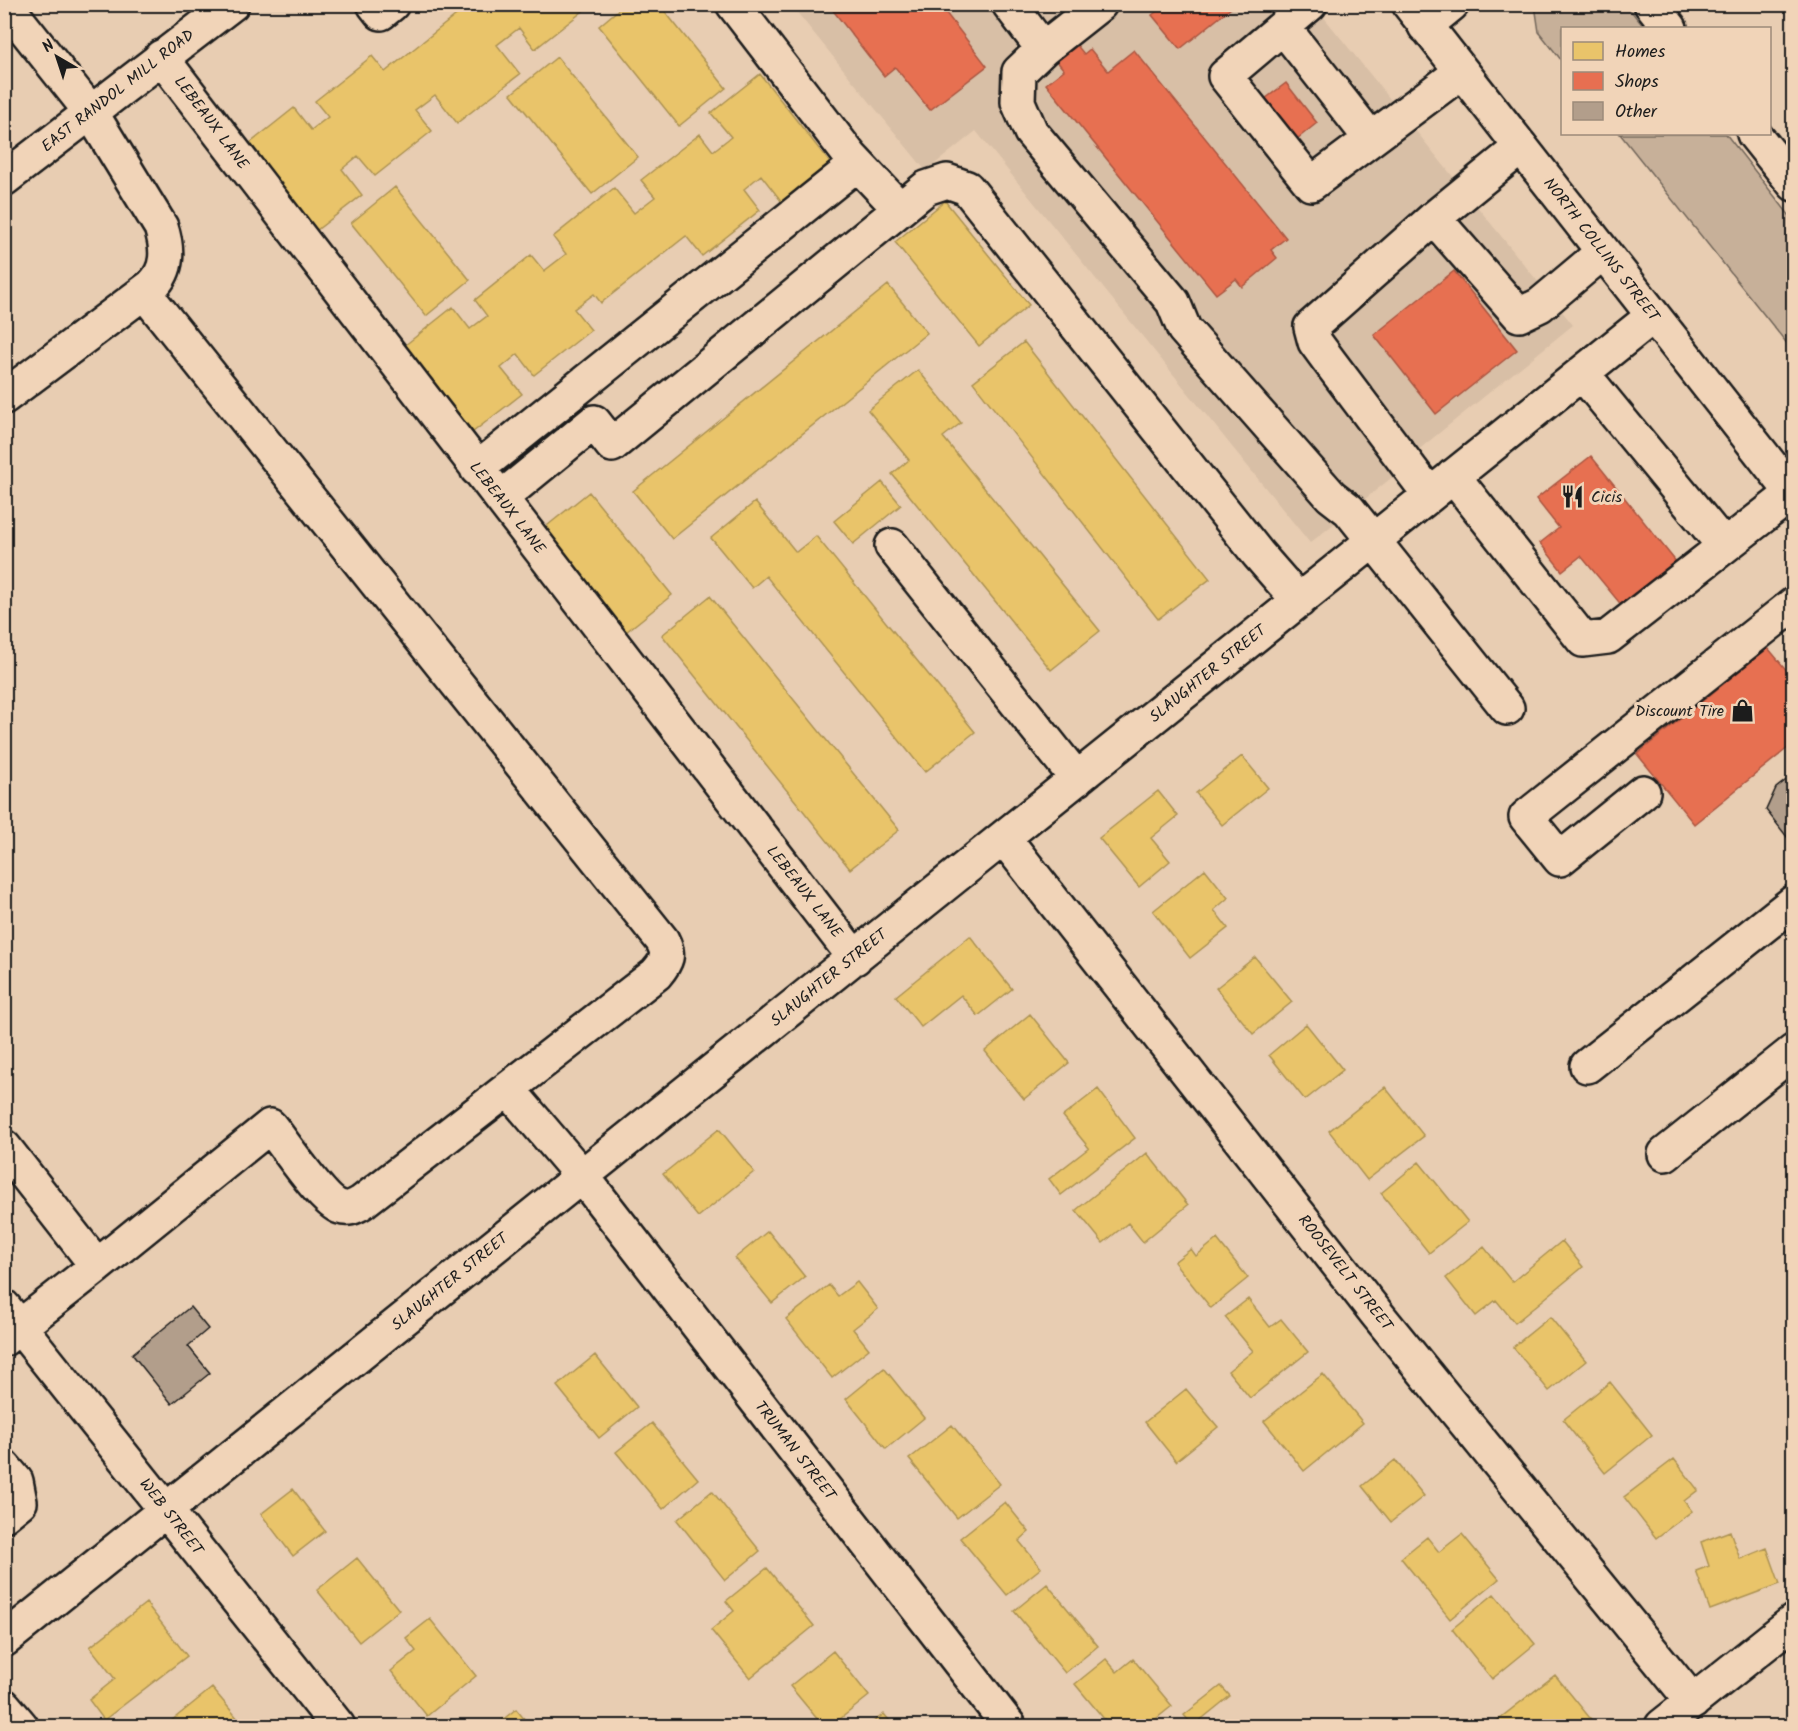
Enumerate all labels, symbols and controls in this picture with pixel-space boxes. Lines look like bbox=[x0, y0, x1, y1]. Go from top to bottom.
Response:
street label: EAST RANDOL MILL ROAD bbox=[38, 25, 198, 157]
north arrow bbox=[27, 27, 87, 87]
legend bbox=[1561, 27, 1771, 135]
text: Homes bbox=[1615, 38, 1666, 67]
text: Shops bbox=[1615, 68, 1659, 97]
street label: LEBEAUX LANE bbox=[167, 71, 255, 176]
text: Other bbox=[1615, 98, 1658, 127]
street label: NORTH COLLINS STREET bbox=[1537, 173, 1666, 329]
street label: LEBEAUX LANE bbox=[463, 456, 552, 560]
restaurant icon: Cicis bbox=[1560, 484, 1586, 510]
place label: Cicis bbox=[1591, 485, 1622, 510]
street label: SLAUGHTER STREET bbox=[1144, 618, 1273, 729]
shop icon: Discount Tire bbox=[1729, 698, 1755, 724]
place label: Discount Tire bbox=[1635, 699, 1724, 724]
street label: LEBEAUX LANE bbox=[760, 840, 849, 944]
street label: SLAUGHTER STREET bbox=[765, 922, 894, 1033]
street label: ROOSEVELT STREET bbox=[1291, 1209, 1399, 1338]
street label: SLAUGHTER STREET bbox=[386, 1226, 515, 1337]
street label: TRUMAN STREET bbox=[748, 1396, 843, 1507]
street label: WEB STREET bbox=[133, 1473, 210, 1562]

